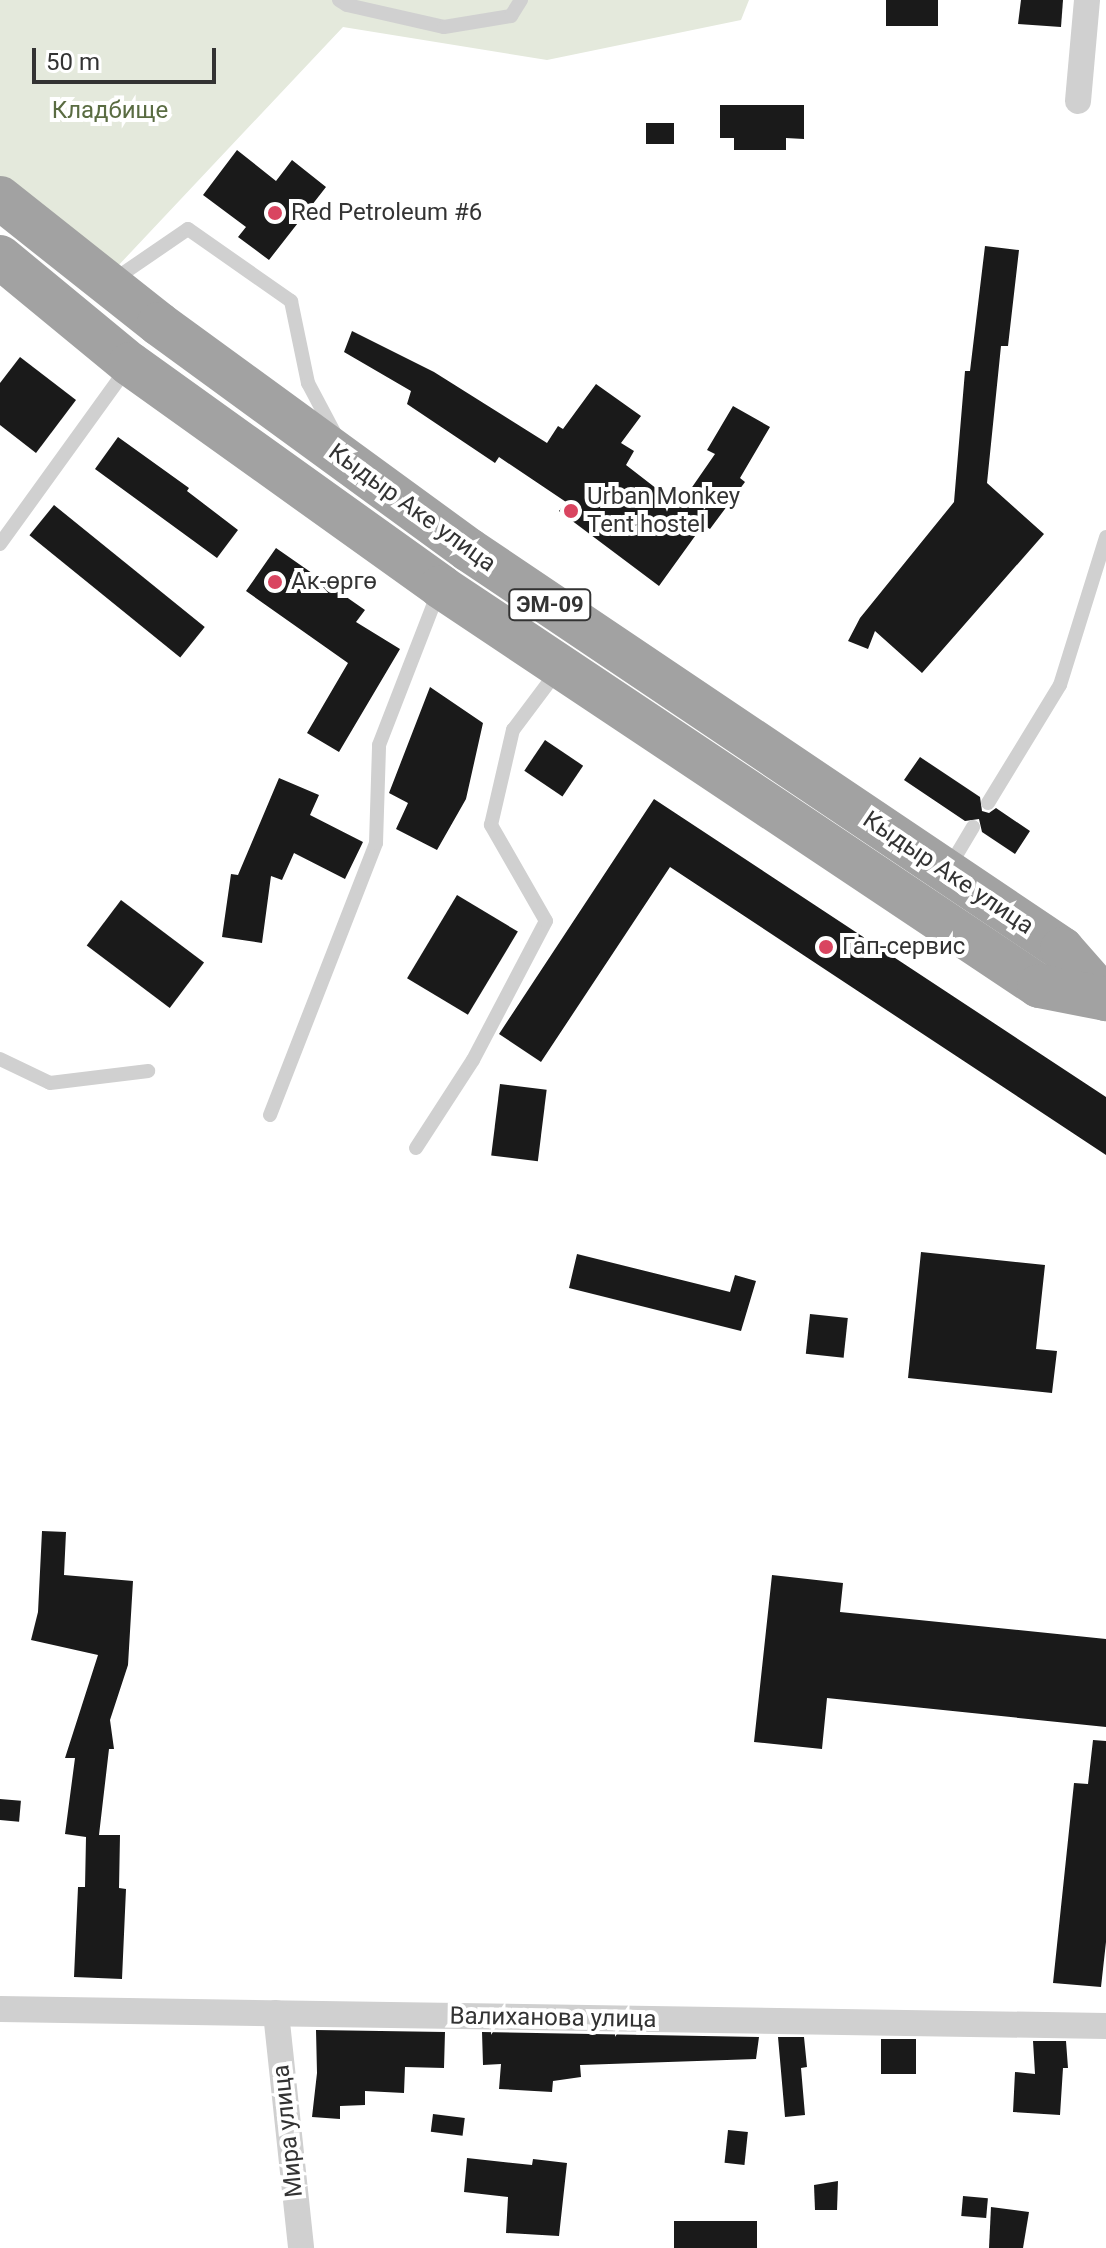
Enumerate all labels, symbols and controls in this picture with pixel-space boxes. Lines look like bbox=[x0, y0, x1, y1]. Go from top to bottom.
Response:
scale bar bbox=[36, 32, 220, 82]
text: 50 m bbox=[46, 48, 100, 76]
park label: Кладбище bbox=[52, 97, 168, 125]
place label: Red Petroleum #6 bbox=[291, 199, 482, 227]
marker: Red Petroleum #6 bbox=[266, 204, 284, 222]
street label: Кыдыр Аке улица bbox=[323, 438, 501, 578]
place label: Urban Monkey Tent hostel bbox=[587, 483, 740, 539]
marker: Urban Monkey Tent hostel bbox=[562, 502, 580, 520]
place label: Ак-өргө bbox=[291, 568, 377, 596]
marker: Ак-өргө bbox=[266, 573, 284, 591]
road number: ЭМ-09 bbox=[508, 587, 592, 623]
street label: Кыдыр Аке улица bbox=[857, 805, 1039, 941]
place label: Гап-сервис bbox=[842, 933, 965, 961]
marker: Гап-сервис bbox=[817, 938, 835, 956]
street label: Валиханова улица bbox=[449, 2002, 657, 2034]
street label: Мира улица bbox=[267, 2063, 309, 2199]

